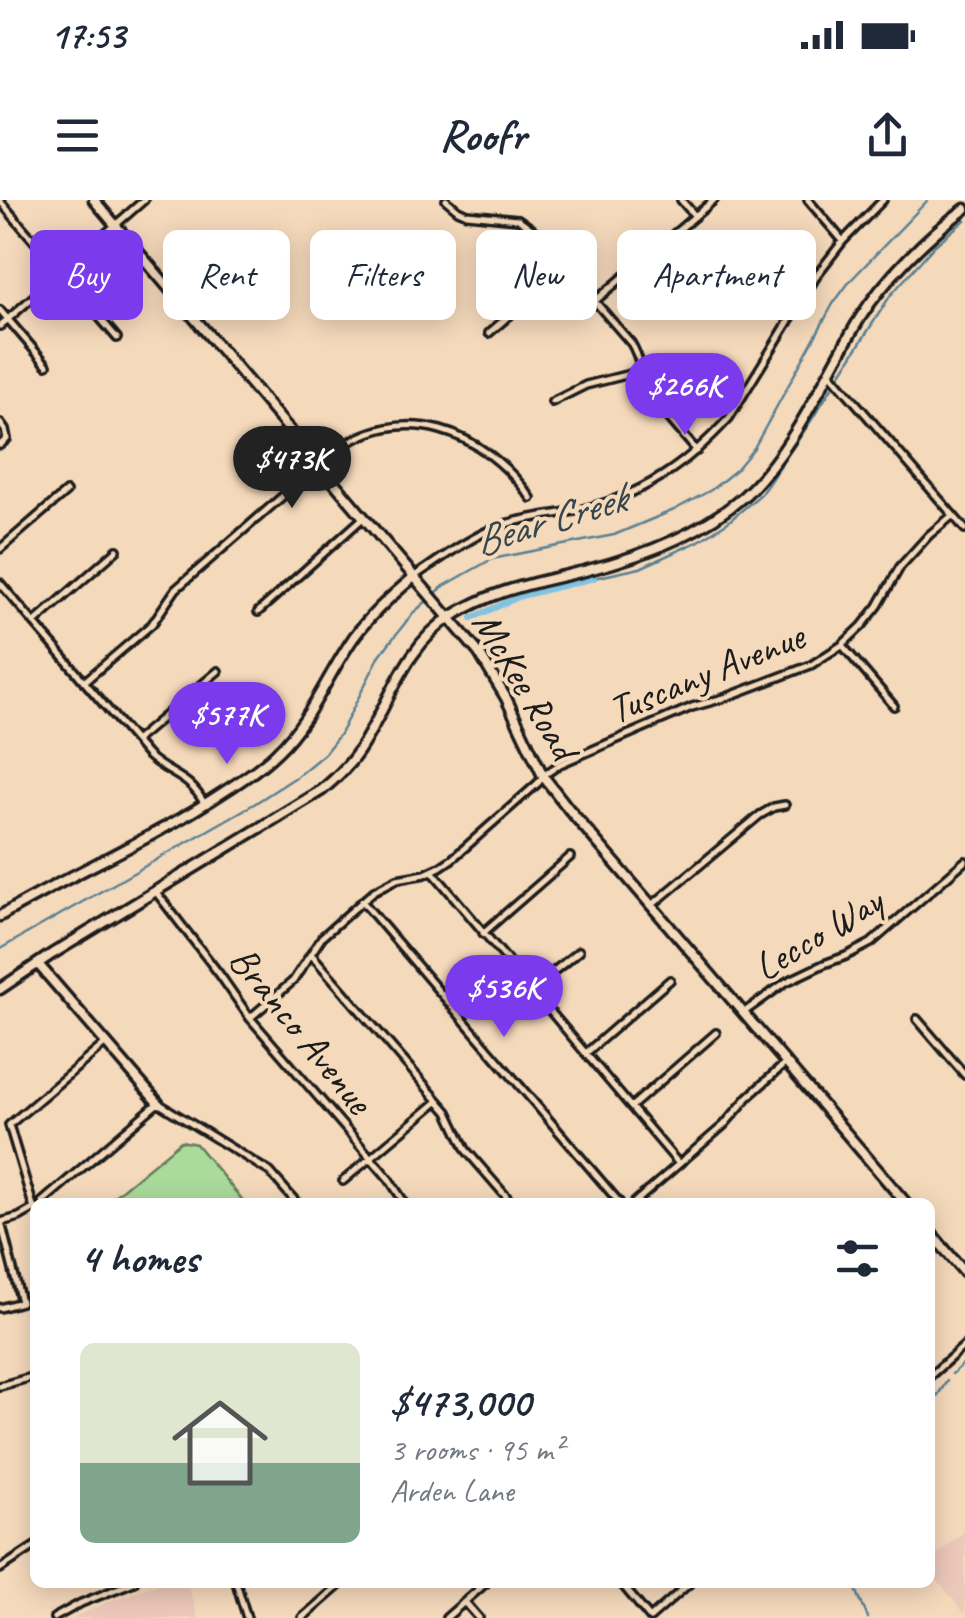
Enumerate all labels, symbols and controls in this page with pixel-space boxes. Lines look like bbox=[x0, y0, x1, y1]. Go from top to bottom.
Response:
text: 17:53 bbox=[50, 12, 125, 59]
text: Roofr bbox=[439, 107, 526, 164]
icon: menu bbox=[50, 108, 105, 163]
icon: share bbox=[860, 108, 915, 163]
chip: Buy bbox=[30, 230, 143, 320]
chip: Rent bbox=[163, 230, 290, 320]
chip: Filters bbox=[310, 230, 456, 320]
chip: New bbox=[476, 230, 597, 320]
chip: Apartment bbox=[617, 230, 816, 320]
pin: $266K bbox=[615, 353, 755, 438]
text: $266K bbox=[647, 365, 723, 406]
pin: $473K bbox=[222, 426, 362, 511]
text: $473K bbox=[255, 438, 329, 479]
water label: Bear Creek bbox=[468, 470, 639, 568]
street label: McKee Road bbox=[461, 602, 592, 774]
street label: Tuscany Avenue bbox=[601, 610, 814, 735]
pin: $577K bbox=[157, 682, 297, 767]
text: $577K bbox=[190, 694, 264, 735]
street label: Lecco Way bbox=[745, 875, 894, 992]
street label: Branco Avenue bbox=[218, 936, 386, 1126]
pin: $536K bbox=[434, 955, 574, 1040]
text: $536K bbox=[467, 967, 541, 1008]
icon: filters bbox=[830, 1231, 885, 1286]
text: 4 homes bbox=[80, 1232, 199, 1285]
text: $473,000 bbox=[390, 1376, 530, 1429]
icon: home bbox=[160, 1383, 280, 1503]
text: 3 rooms · 95 m² bbox=[390, 1429, 563, 1470]
text: Arden Lane bbox=[390, 1470, 514, 1511]

